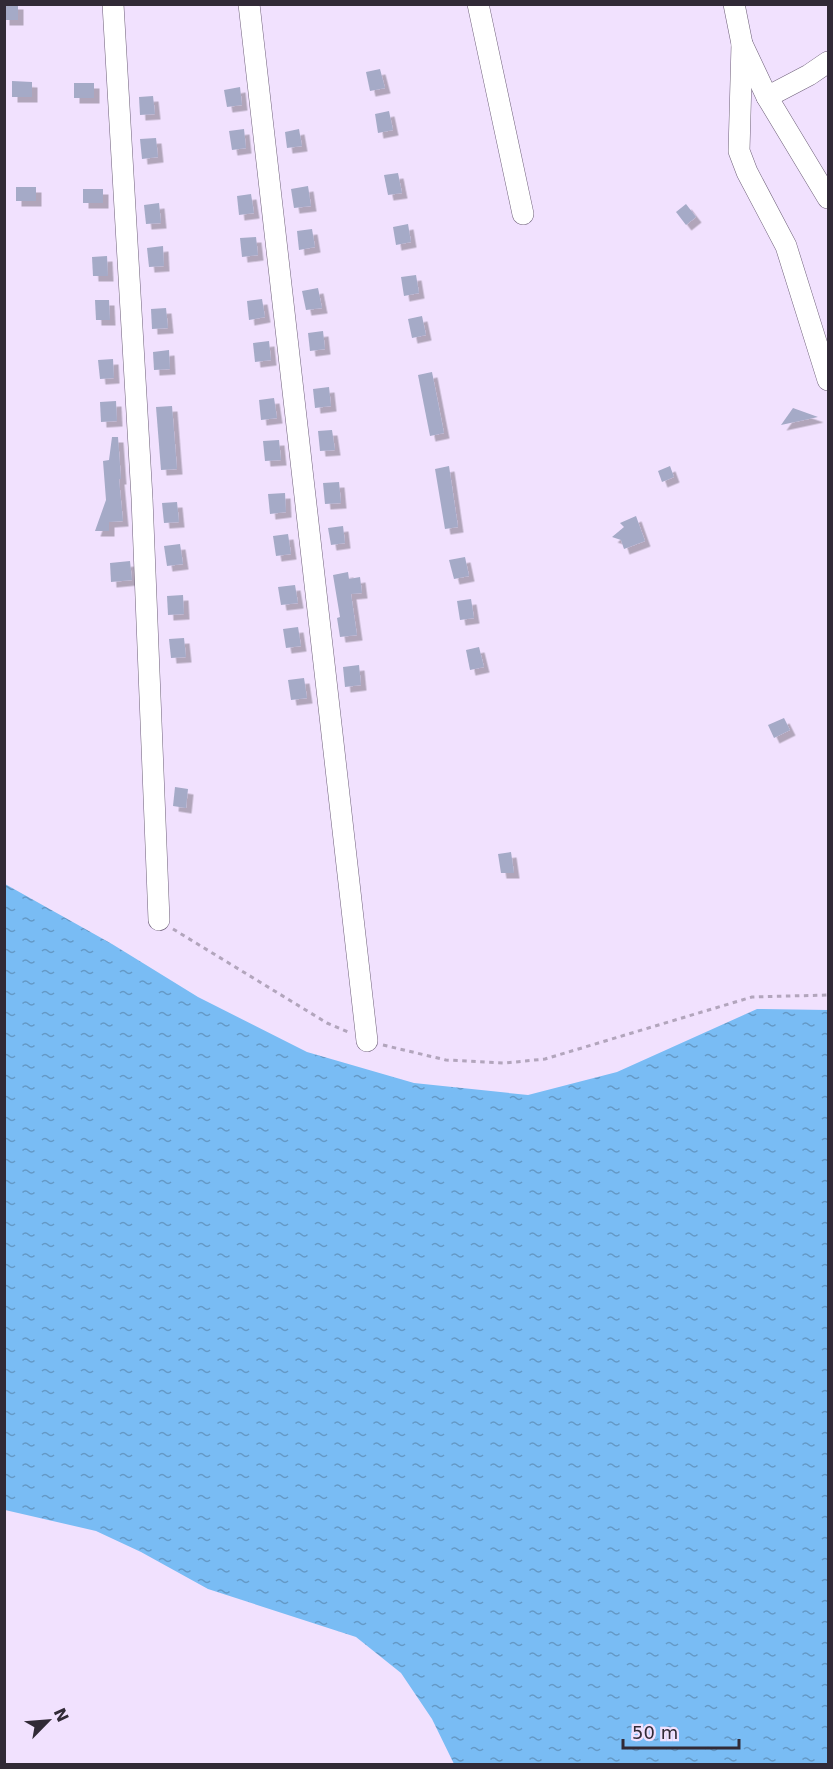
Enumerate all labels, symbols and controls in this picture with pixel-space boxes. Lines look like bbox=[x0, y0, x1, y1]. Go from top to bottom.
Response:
north arrow bbox=[18, 1691, 78, 1751]
text: N bbox=[50, 1705, 73, 1725]
scale bar bbox=[623, 1712, 738, 1750]
text: 50 m bbox=[632, 1722, 678, 1743]

